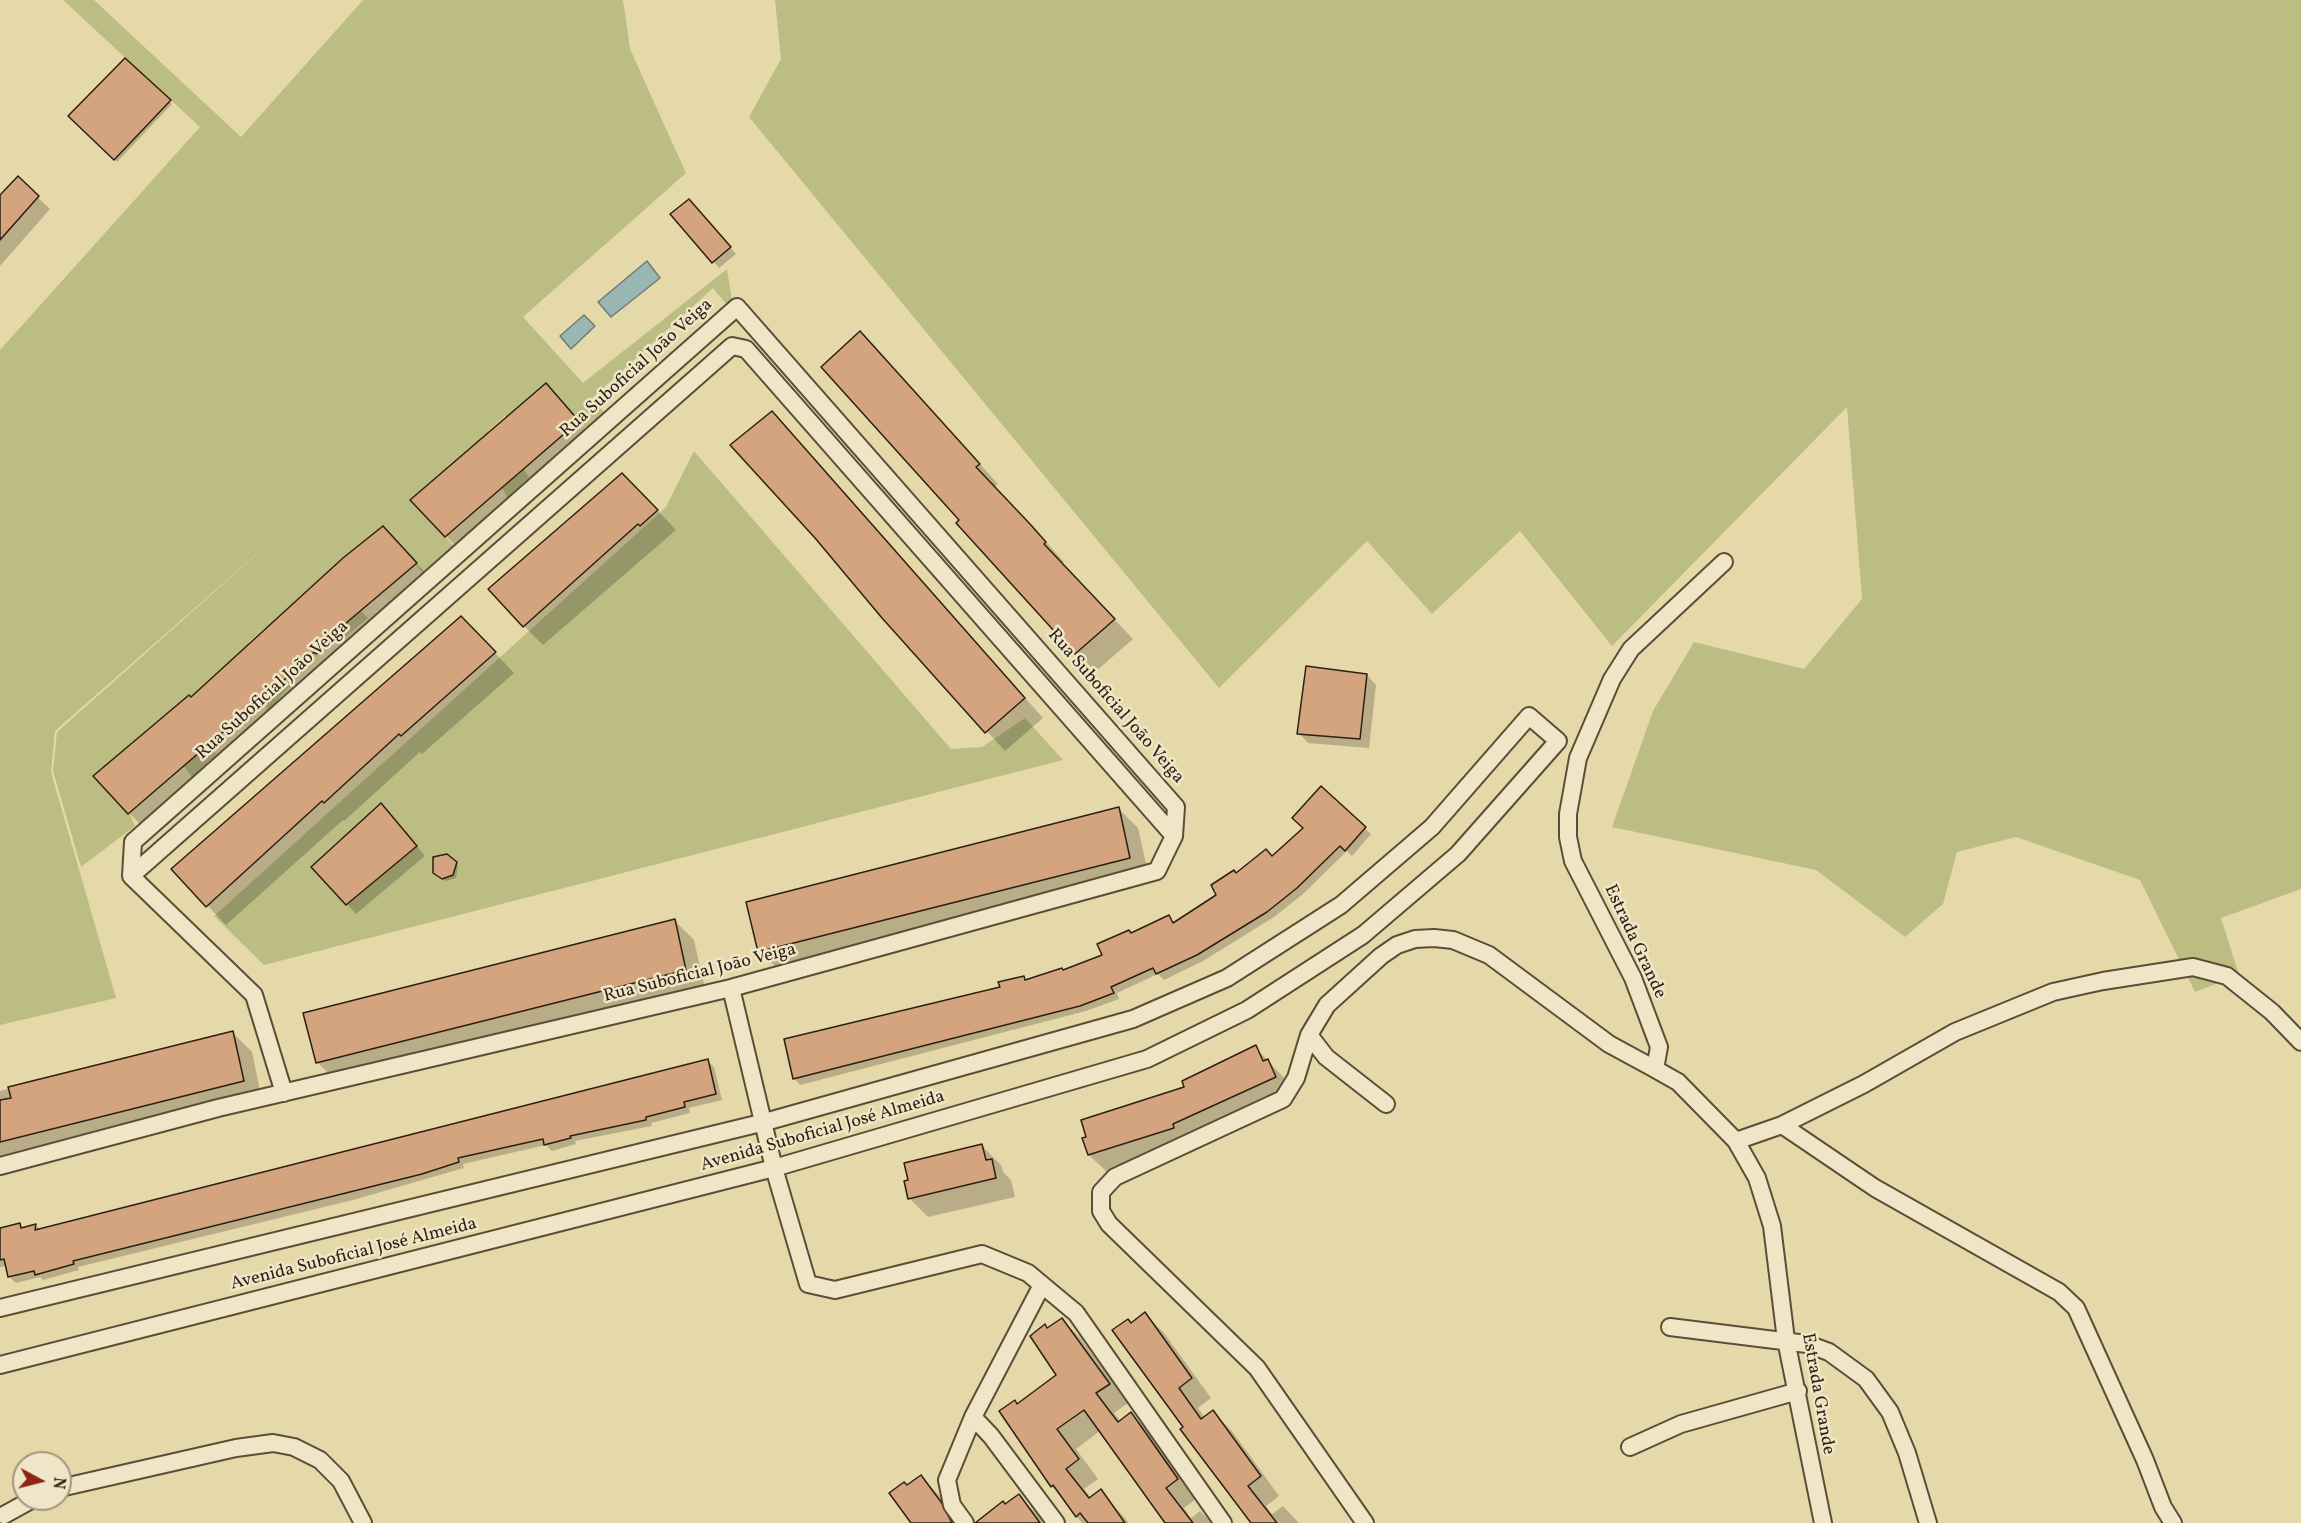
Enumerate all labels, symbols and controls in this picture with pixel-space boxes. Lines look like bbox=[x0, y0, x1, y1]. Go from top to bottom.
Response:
street label: Rua Suboficial João Veiga bbox=[556, 295, 718, 443]
street label: Rua Suboficial João Veiga bbox=[192, 617, 354, 765]
street label: Rua Suboficial João Veiga bbox=[1042, 625, 1188, 789]
street label: Estrada Grande bbox=[1598, 882, 1670, 1002]
street label: Rua Suboficial João Veiga bbox=[602, 940, 798, 1008]
street label: Avenida Suboficial José Almeida bbox=[698, 1087, 948, 1177]
street label: Avenida Suboficial José Almeida bbox=[229, 1214, 479, 1296]
street label: Estrada Grande bbox=[1796, 1331, 1838, 1457]
north arrow bbox=[12, 1451, 72, 1511]
text: N bbox=[46, 1476, 70, 1490]

